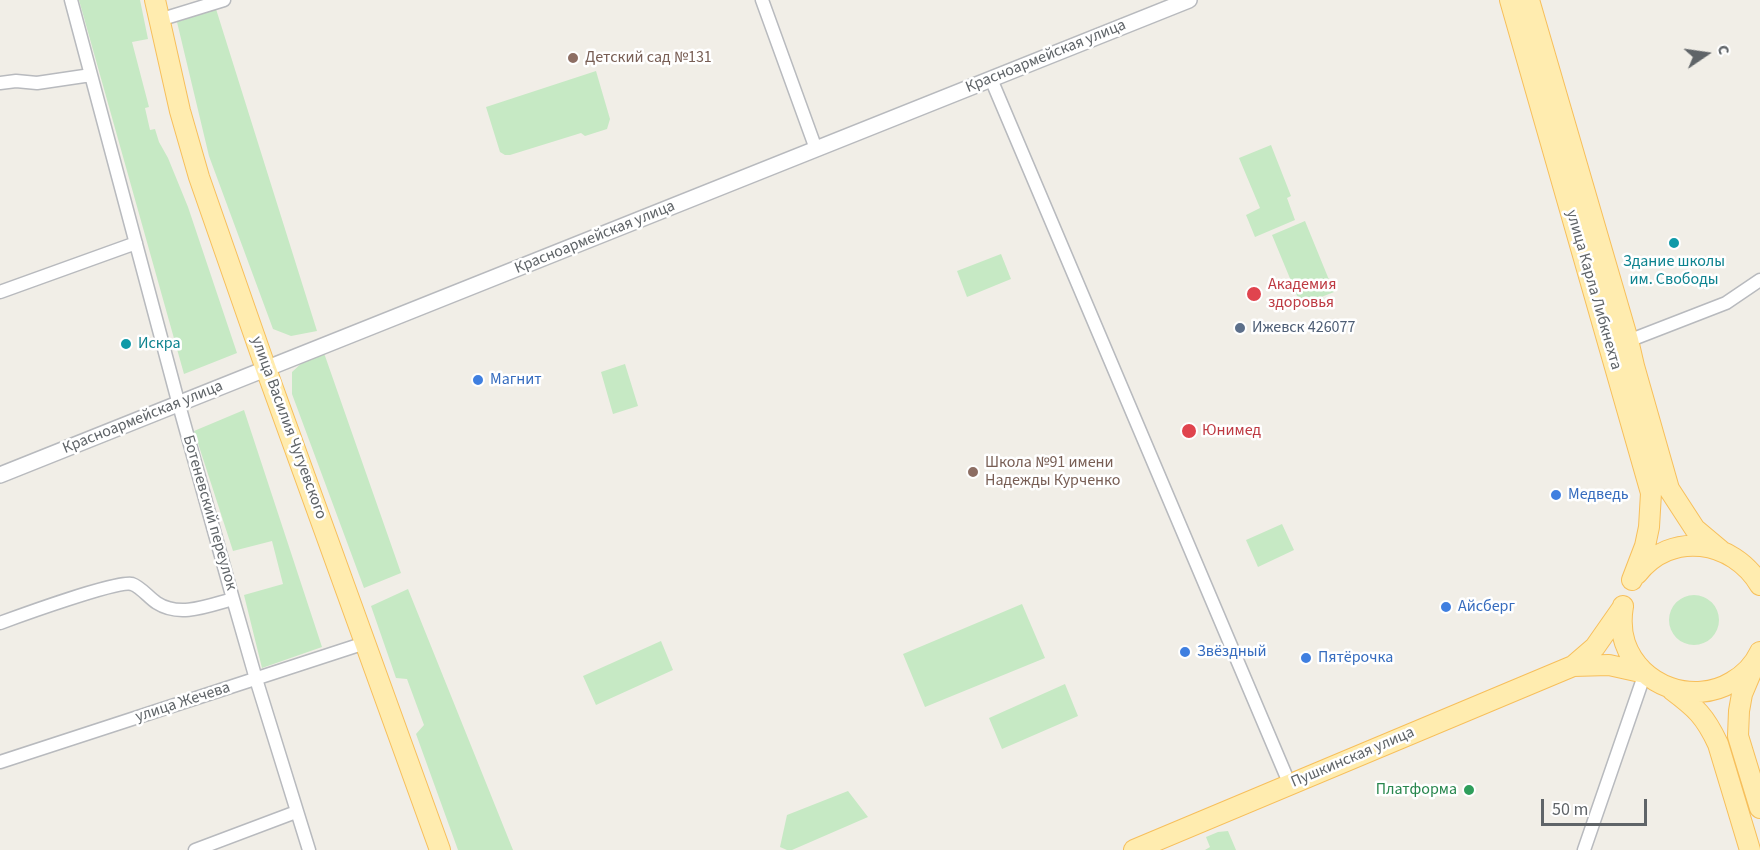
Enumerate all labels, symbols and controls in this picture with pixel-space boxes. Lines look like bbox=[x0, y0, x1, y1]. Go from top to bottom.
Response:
street label: Красноармейская улица bbox=[963, 16, 1129, 98]
north arrow bbox=[1676, 24, 1736, 84]
text: С bbox=[1712, 43, 1735, 57]
place label: Детский сад №131 bbox=[585, 48, 712, 68]
marker: Детский сад №131 bbox=[566, 51, 580, 65]
street label: Красноармейская улица bbox=[512, 197, 678, 279]
street label: улица Карла Либкнехта bbox=[1561, 208, 1625, 372]
marker: Здание школы им. Свободы bbox=[1667, 236, 1681, 250]
place label: Здание школы им. Свободы bbox=[1623, 252, 1725, 290]
place label: Академия здоровья bbox=[1268, 275, 1336, 313]
marker: Академия здоровья bbox=[1245, 285, 1263, 303]
place label: Ижевск 426077 bbox=[1252, 318, 1355, 338]
marker: Ижевск 426077 bbox=[1233, 321, 1247, 335]
place label: Искра bbox=[138, 334, 180, 354]
street label: улица Василия Чугуевского bbox=[246, 334, 330, 522]
marker: Искра bbox=[119, 337, 133, 351]
place label: Магнит bbox=[490, 370, 542, 390]
marker: Магнит bbox=[471, 373, 485, 387]
street label: Красноармейская улица bbox=[60, 377, 226, 459]
place label: Юнимед bbox=[1202, 421, 1261, 441]
marker: Юнимед bbox=[1180, 422, 1198, 440]
street label: Ботеневский переулок bbox=[178, 433, 240, 593]
place label: Школа №91 имени Надежды Курченко bbox=[985, 453, 1120, 491]
marker: Школа №91 имени Надежды Курченко bbox=[966, 465, 980, 479]
place label: Медведь bbox=[1568, 485, 1629, 505]
marker: Медведь bbox=[1549, 488, 1563, 502]
place label: Айсберг bbox=[1458, 597, 1515, 617]
marker: Айсберг bbox=[1439, 600, 1453, 614]
place label: Звёздный bbox=[1197, 642, 1267, 662]
marker: Звёздный bbox=[1178, 645, 1192, 659]
place label: Пятёрочка bbox=[1318, 648, 1393, 668]
marker: Пятёрочка bbox=[1299, 651, 1313, 665]
street label: улица Жечева bbox=[133, 679, 233, 727]
street label: Пушкинская улица bbox=[1288, 723, 1418, 793]
place label: Платформа bbox=[1376, 780, 1457, 800]
marker: Платформа bbox=[1462, 783, 1476, 797]
scale bar bbox=[1544, 787, 1650, 825]
text: 50 m bbox=[1552, 797, 1588, 822]

